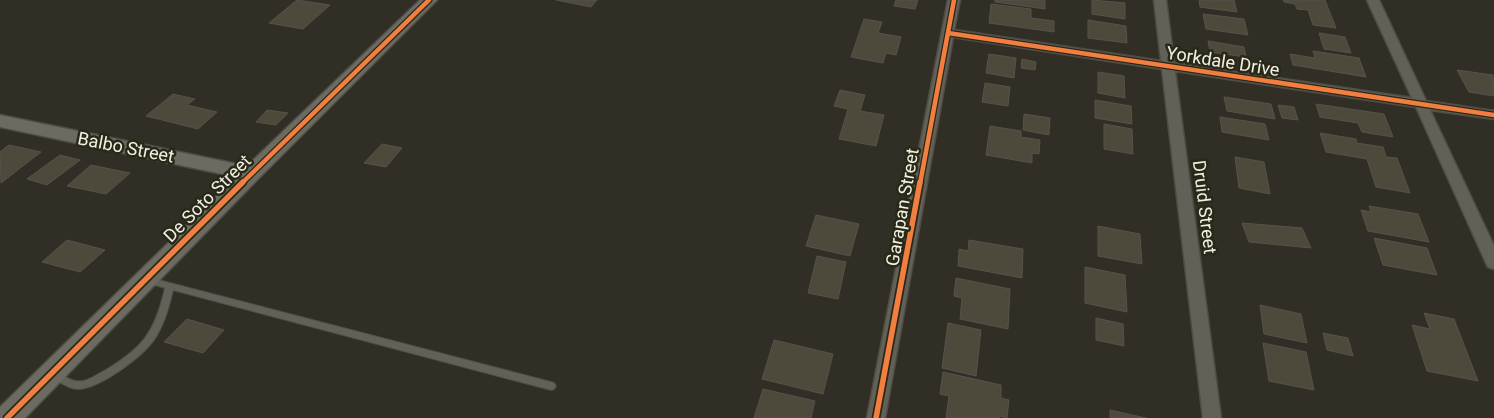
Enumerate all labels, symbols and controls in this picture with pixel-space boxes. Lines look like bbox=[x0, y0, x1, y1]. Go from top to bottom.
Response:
street label: Yorkdale Drive bbox=[1165, 42, 1281, 80]
street label: Balbo Street bbox=[76, 127, 176, 167]
street label: Garapan Street bbox=[881, 146, 923, 268]
street label: De Soto Street bbox=[159, 150, 255, 246]
street label: Druid Street bbox=[1189, 159, 1221, 255]

